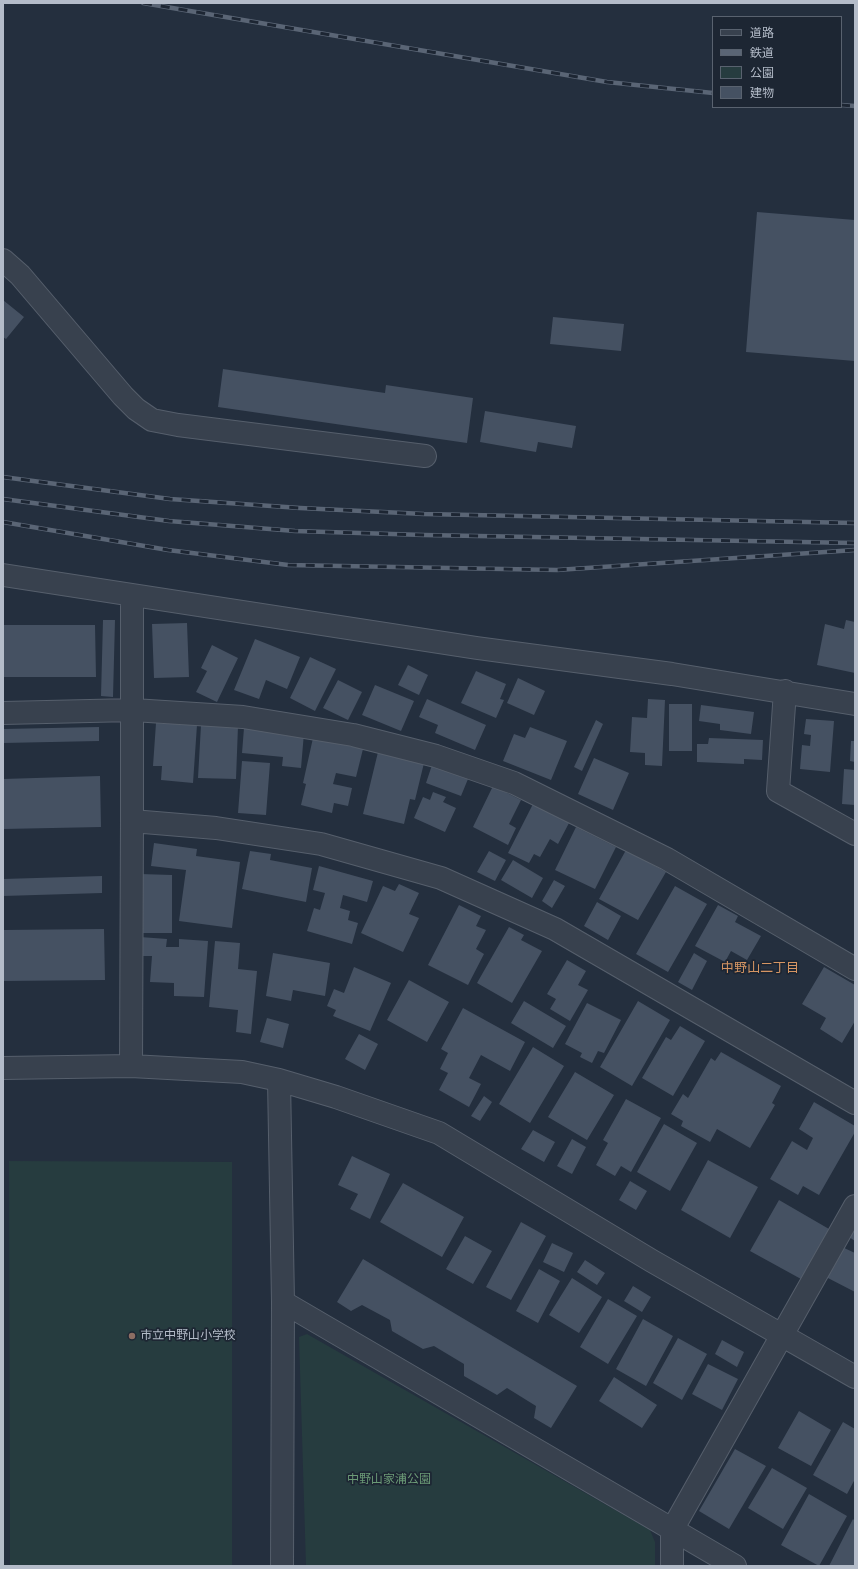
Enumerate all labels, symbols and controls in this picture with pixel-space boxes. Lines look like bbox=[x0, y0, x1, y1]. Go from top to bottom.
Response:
legend bbox=[712, 16, 842, 108]
text: 道路 bbox=[750, 24, 774, 42]
text: 鉄道 bbox=[750, 44, 774, 62]
text: 公園 bbox=[750, 64, 774, 82]
text: 建物 bbox=[750, 84, 774, 102]
district label: 中野山二丁目 bbox=[721, 961, 799, 977]
place label: 市立中野山小学校 bbox=[140, 1329, 236, 1343]
marker: 市立中野山小学校 bbox=[127, 1331, 137, 1341]
park label: 中野山家浦公園 bbox=[347, 1473, 431, 1487]

